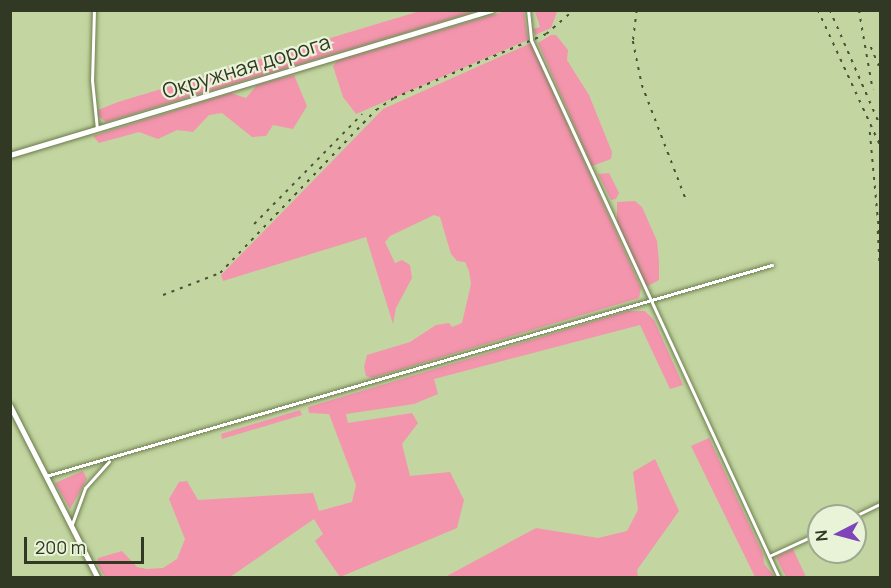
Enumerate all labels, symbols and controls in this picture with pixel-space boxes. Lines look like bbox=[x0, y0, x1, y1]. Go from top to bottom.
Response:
street label: Окружная дорога bbox=[159, 28, 333, 104]
north arrow bbox=[807, 504, 867, 564]
scale bar bbox=[27, 525, 147, 563]
text: N bbox=[810, 529, 833, 543]
text: 200 m bbox=[35, 535, 86, 559]

